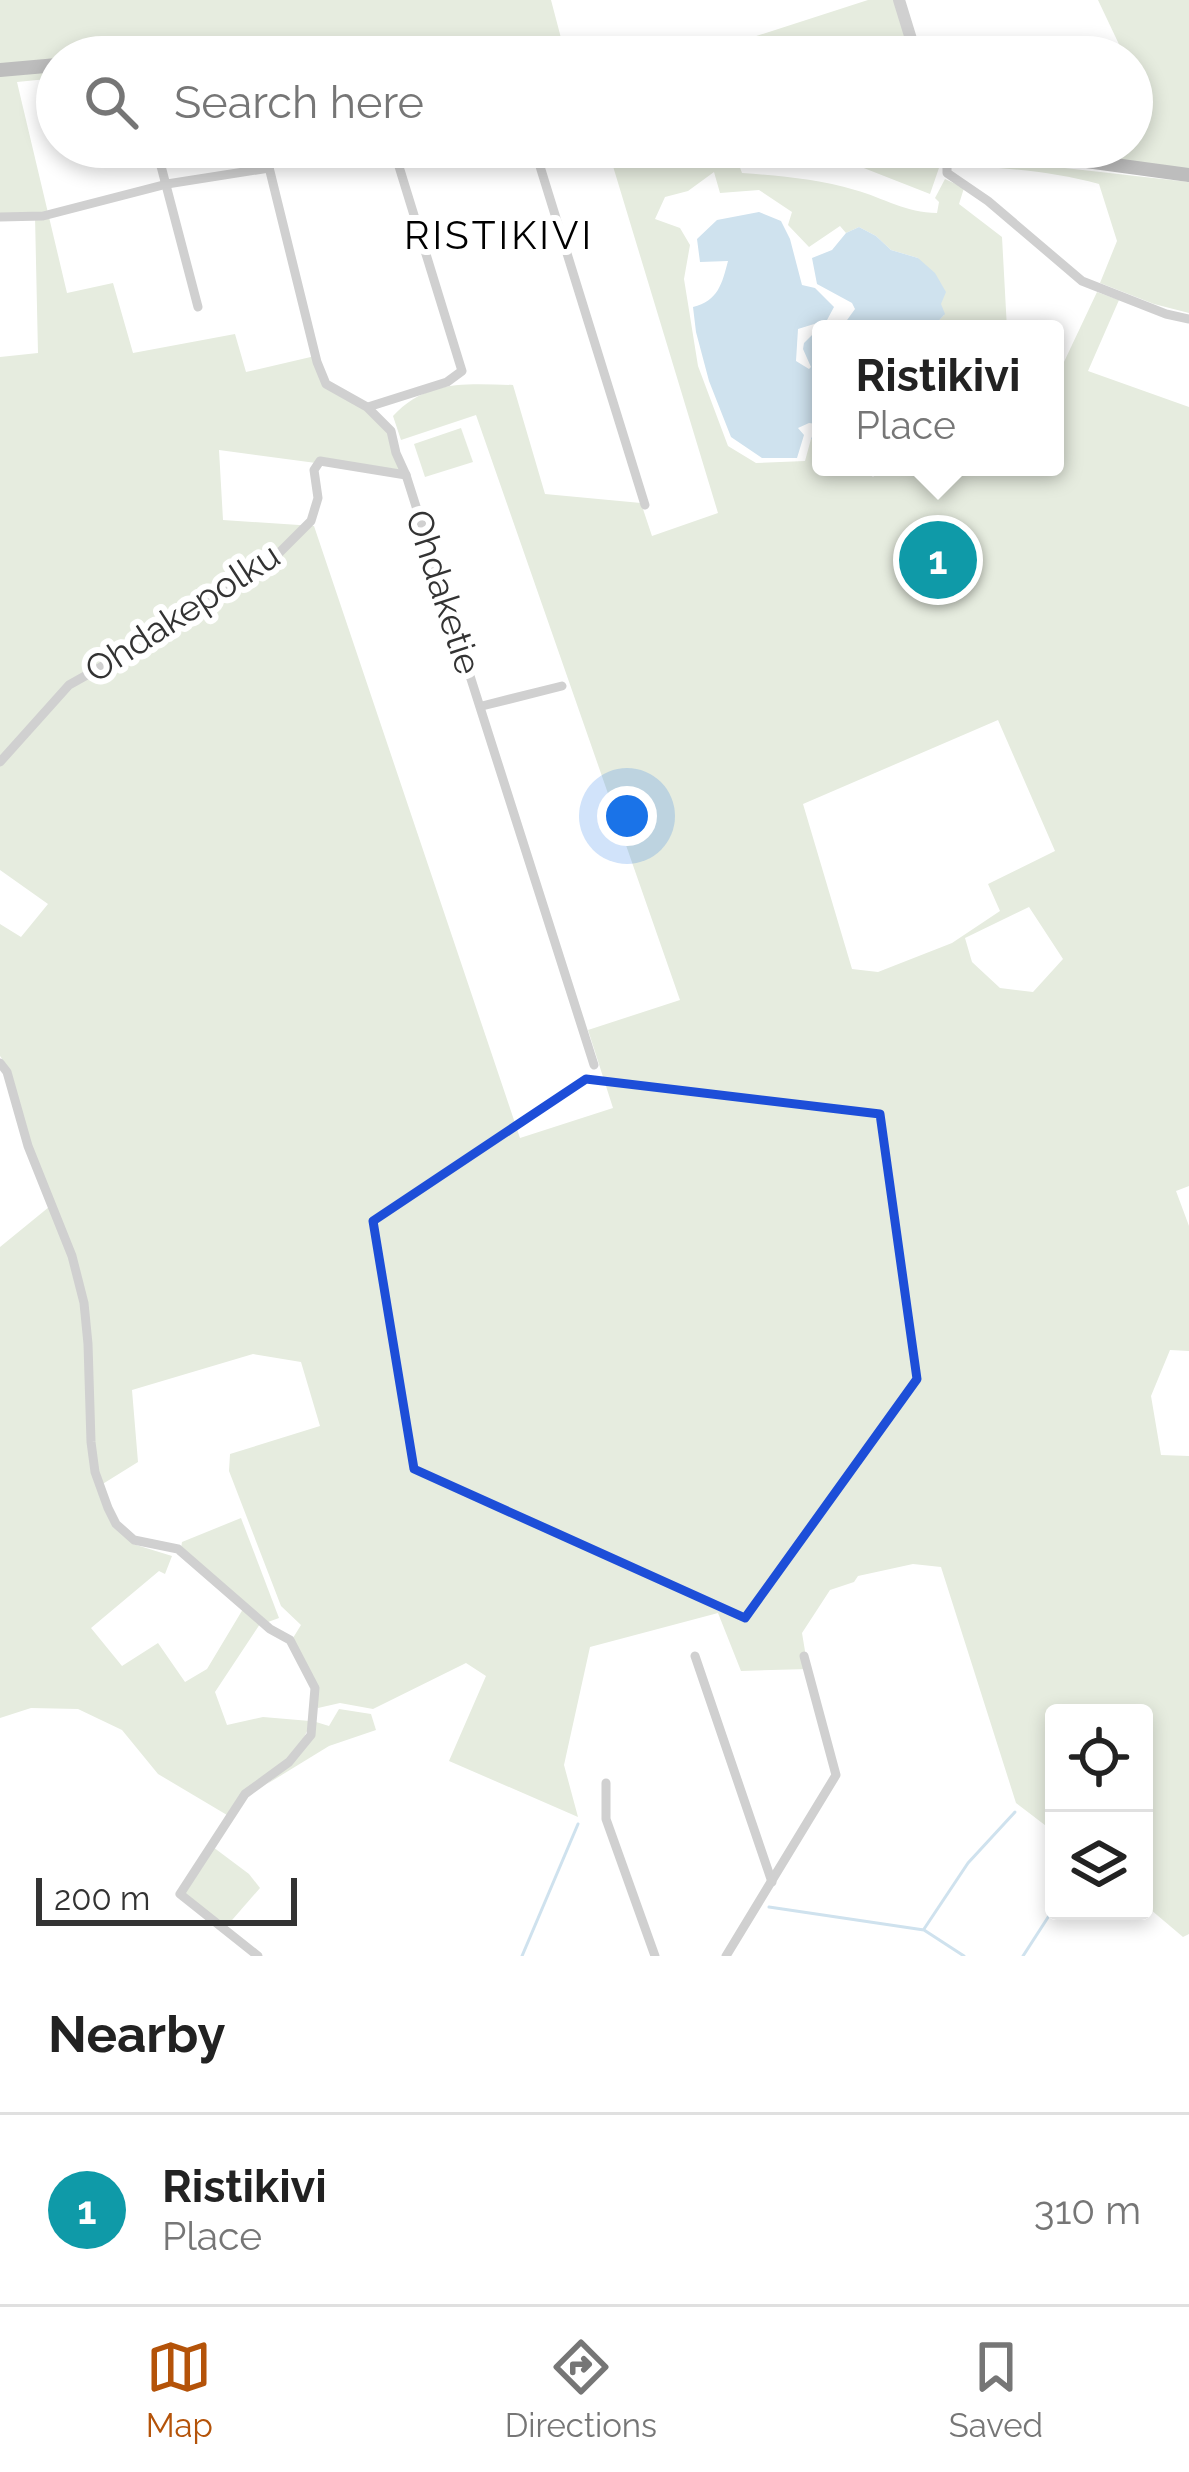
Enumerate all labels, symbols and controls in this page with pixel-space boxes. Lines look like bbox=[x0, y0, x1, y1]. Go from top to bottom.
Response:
search box bbox=[36, 36, 1153, 168]
icon: search bbox=[78, 69, 144, 135]
text: Search here bbox=[174, 76, 424, 129]
district label: RISTIKIVI bbox=[404, 212, 594, 258]
popup bbox=[812, 320, 1064, 476]
text: Ristikivi bbox=[856, 349, 1020, 402]
text: Place bbox=[856, 402, 956, 448]
street label: Ohdaketie bbox=[398, 505, 490, 679]
pin: 1 bbox=[899, 515, 977, 605]
street label: Ohdakepolku bbox=[77, 534, 287, 690]
your location bbox=[597, 786, 657, 846]
map controls bbox=[1045, 1704, 1153, 1920]
button: locate bbox=[1045, 1704, 1153, 1812]
button: layers bbox=[1045, 1812, 1153, 1920]
scale bar bbox=[36, 1872, 297, 1925]
text: 200 m bbox=[54, 1879, 150, 1918]
text: Nearby bbox=[48, 2004, 225, 2064]
text: Ristikivi bbox=[162, 2160, 327, 2213]
text: 1 bbox=[77, 2187, 97, 2233]
text: 310 m bbox=[1034, 2187, 1141, 2233]
text: Place bbox=[162, 2213, 262, 2259]
tab: Map bbox=[146, 2334, 213, 2445]
tab: Directions bbox=[505, 2334, 657, 2445]
tab: Saved bbox=[949, 2334, 1043, 2445]

